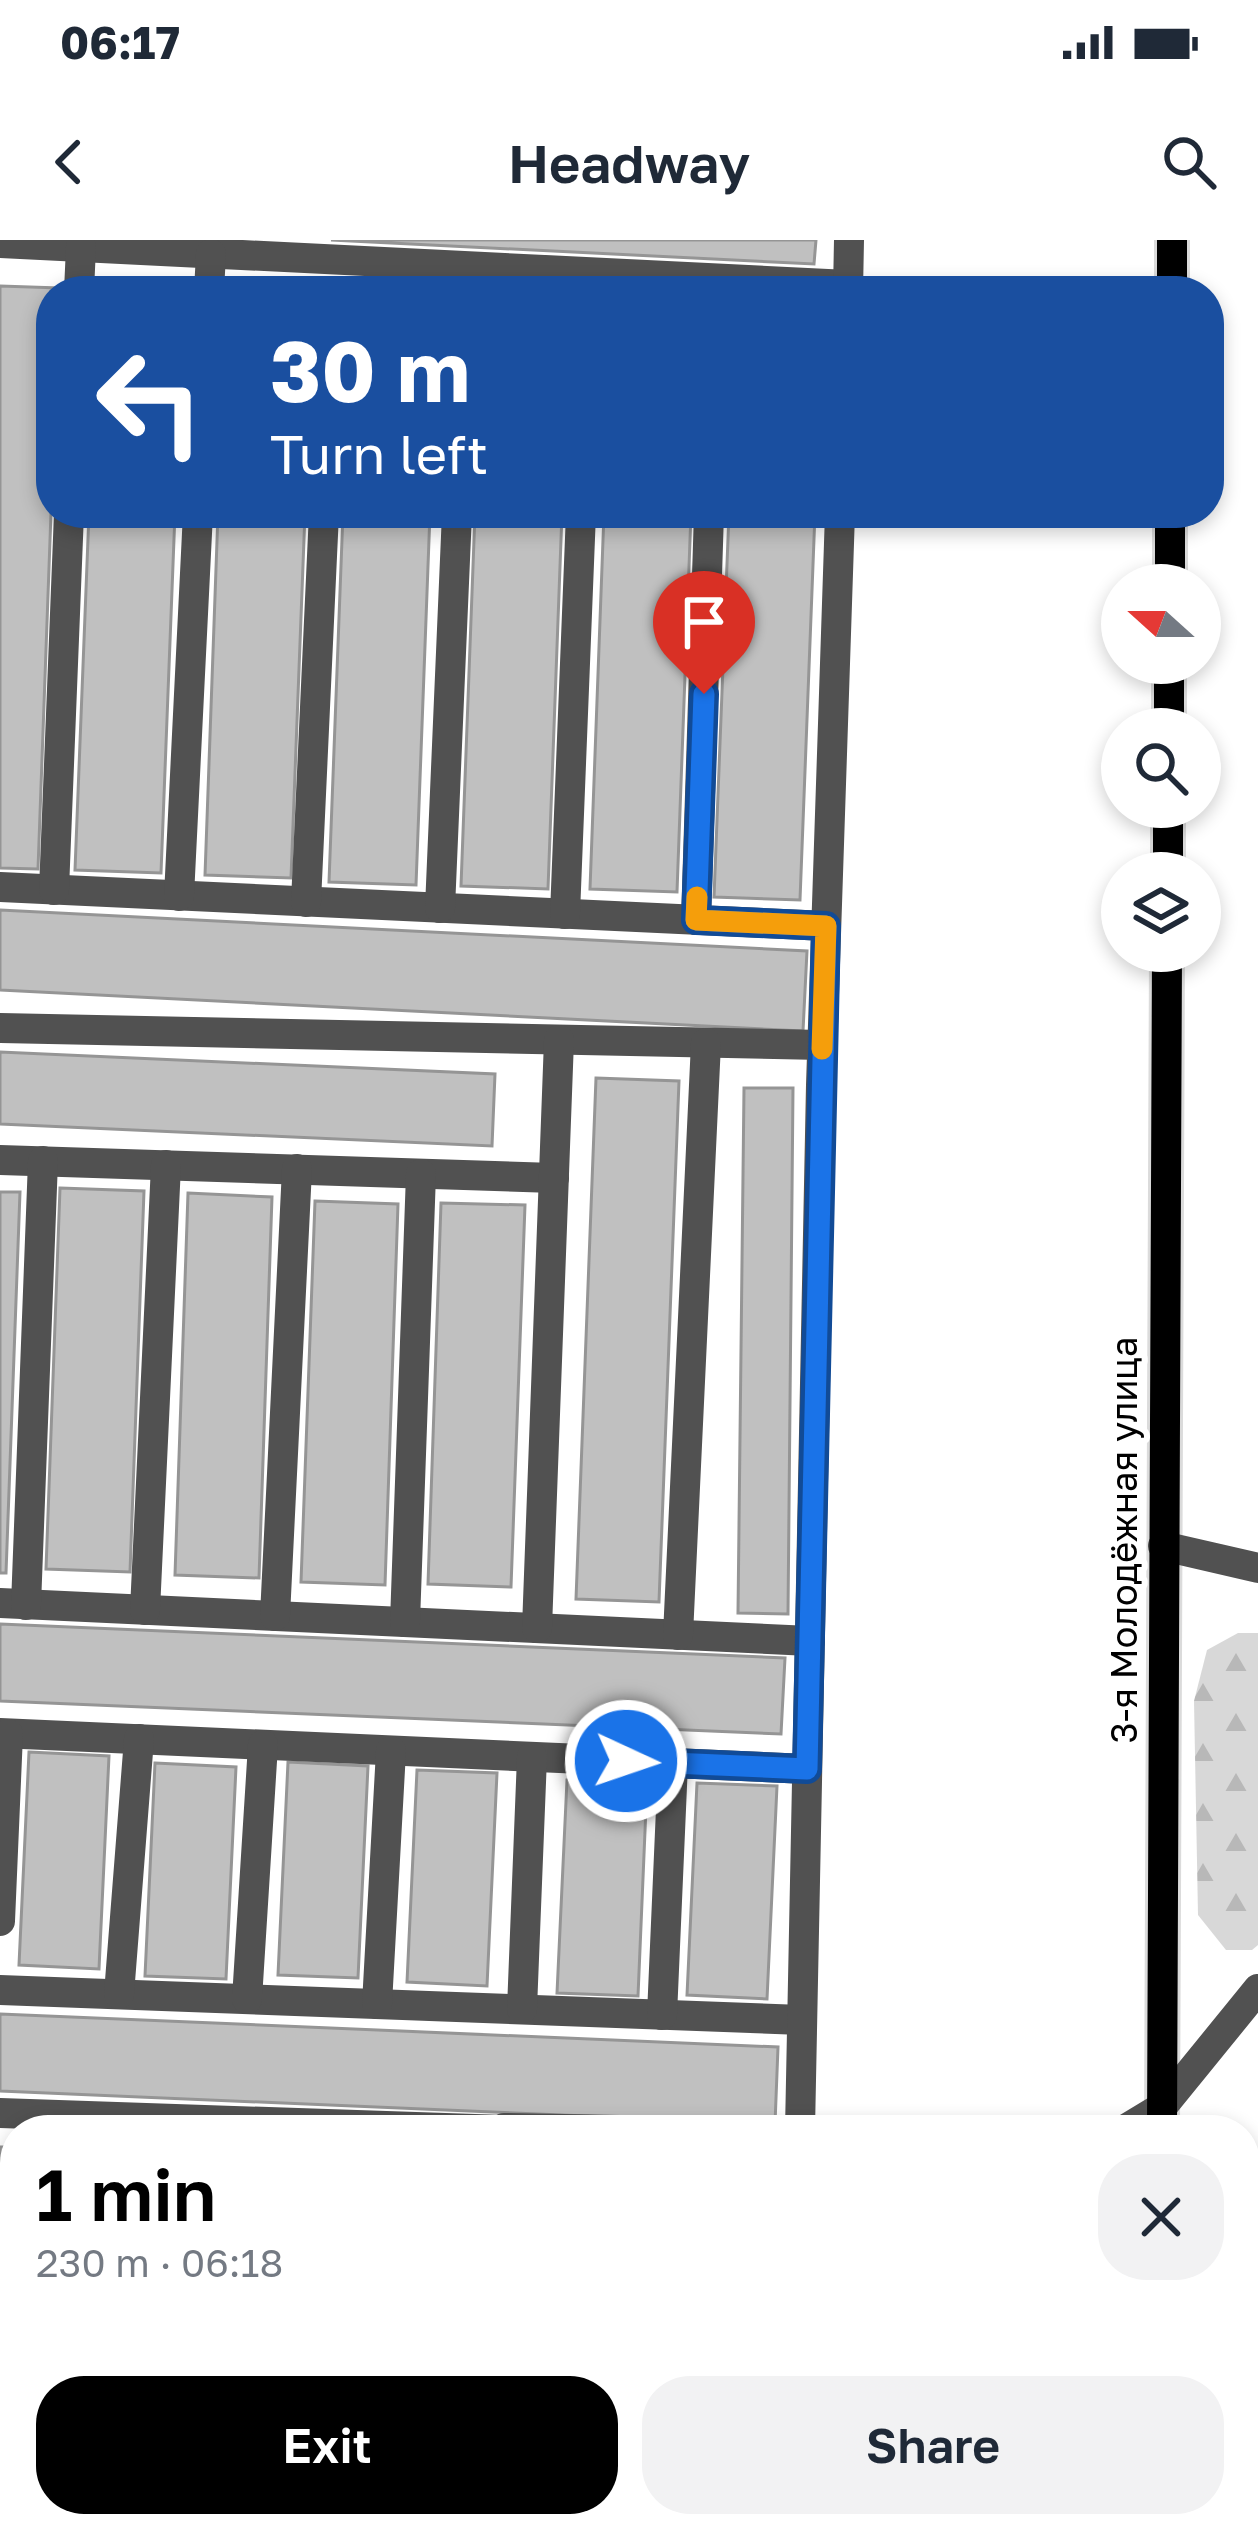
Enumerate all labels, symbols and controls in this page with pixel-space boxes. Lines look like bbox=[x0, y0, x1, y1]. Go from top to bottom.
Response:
text: 06:17 bbox=[60, 15, 180, 69]
icon: back bbox=[36, 129, 102, 195]
icon: search bbox=[1156, 129, 1222, 195]
text: Headway bbox=[508, 130, 750, 195]
text: 30 m bbox=[270, 320, 470, 420]
icon: left bbox=[72, 324, 228, 480]
text: Turn left bbox=[270, 421, 488, 486]
north arrow bbox=[1101, 564, 1221, 684]
map controls bbox=[1101, 564, 1221, 972]
pin bbox=[653, 571, 755, 694]
icon: arrive bbox=[671, 589, 737, 655]
button: search bbox=[1101, 708, 1221, 828]
button: layers bbox=[1101, 852, 1221, 972]
street label: 3-я Молодёжная улица bbox=[1102, 1337, 1145, 1743]
position arrow bbox=[563, 1698, 689, 1824]
text: 1 min bbox=[36, 2150, 216, 2237]
button: close bbox=[1098, 2154, 1224, 2280]
text: 230 m · 06:18 bbox=[36, 2239, 283, 2286]
button: Exit bbox=[36, 2376, 618, 2514]
button: Share bbox=[642, 2376, 1224, 2514]

